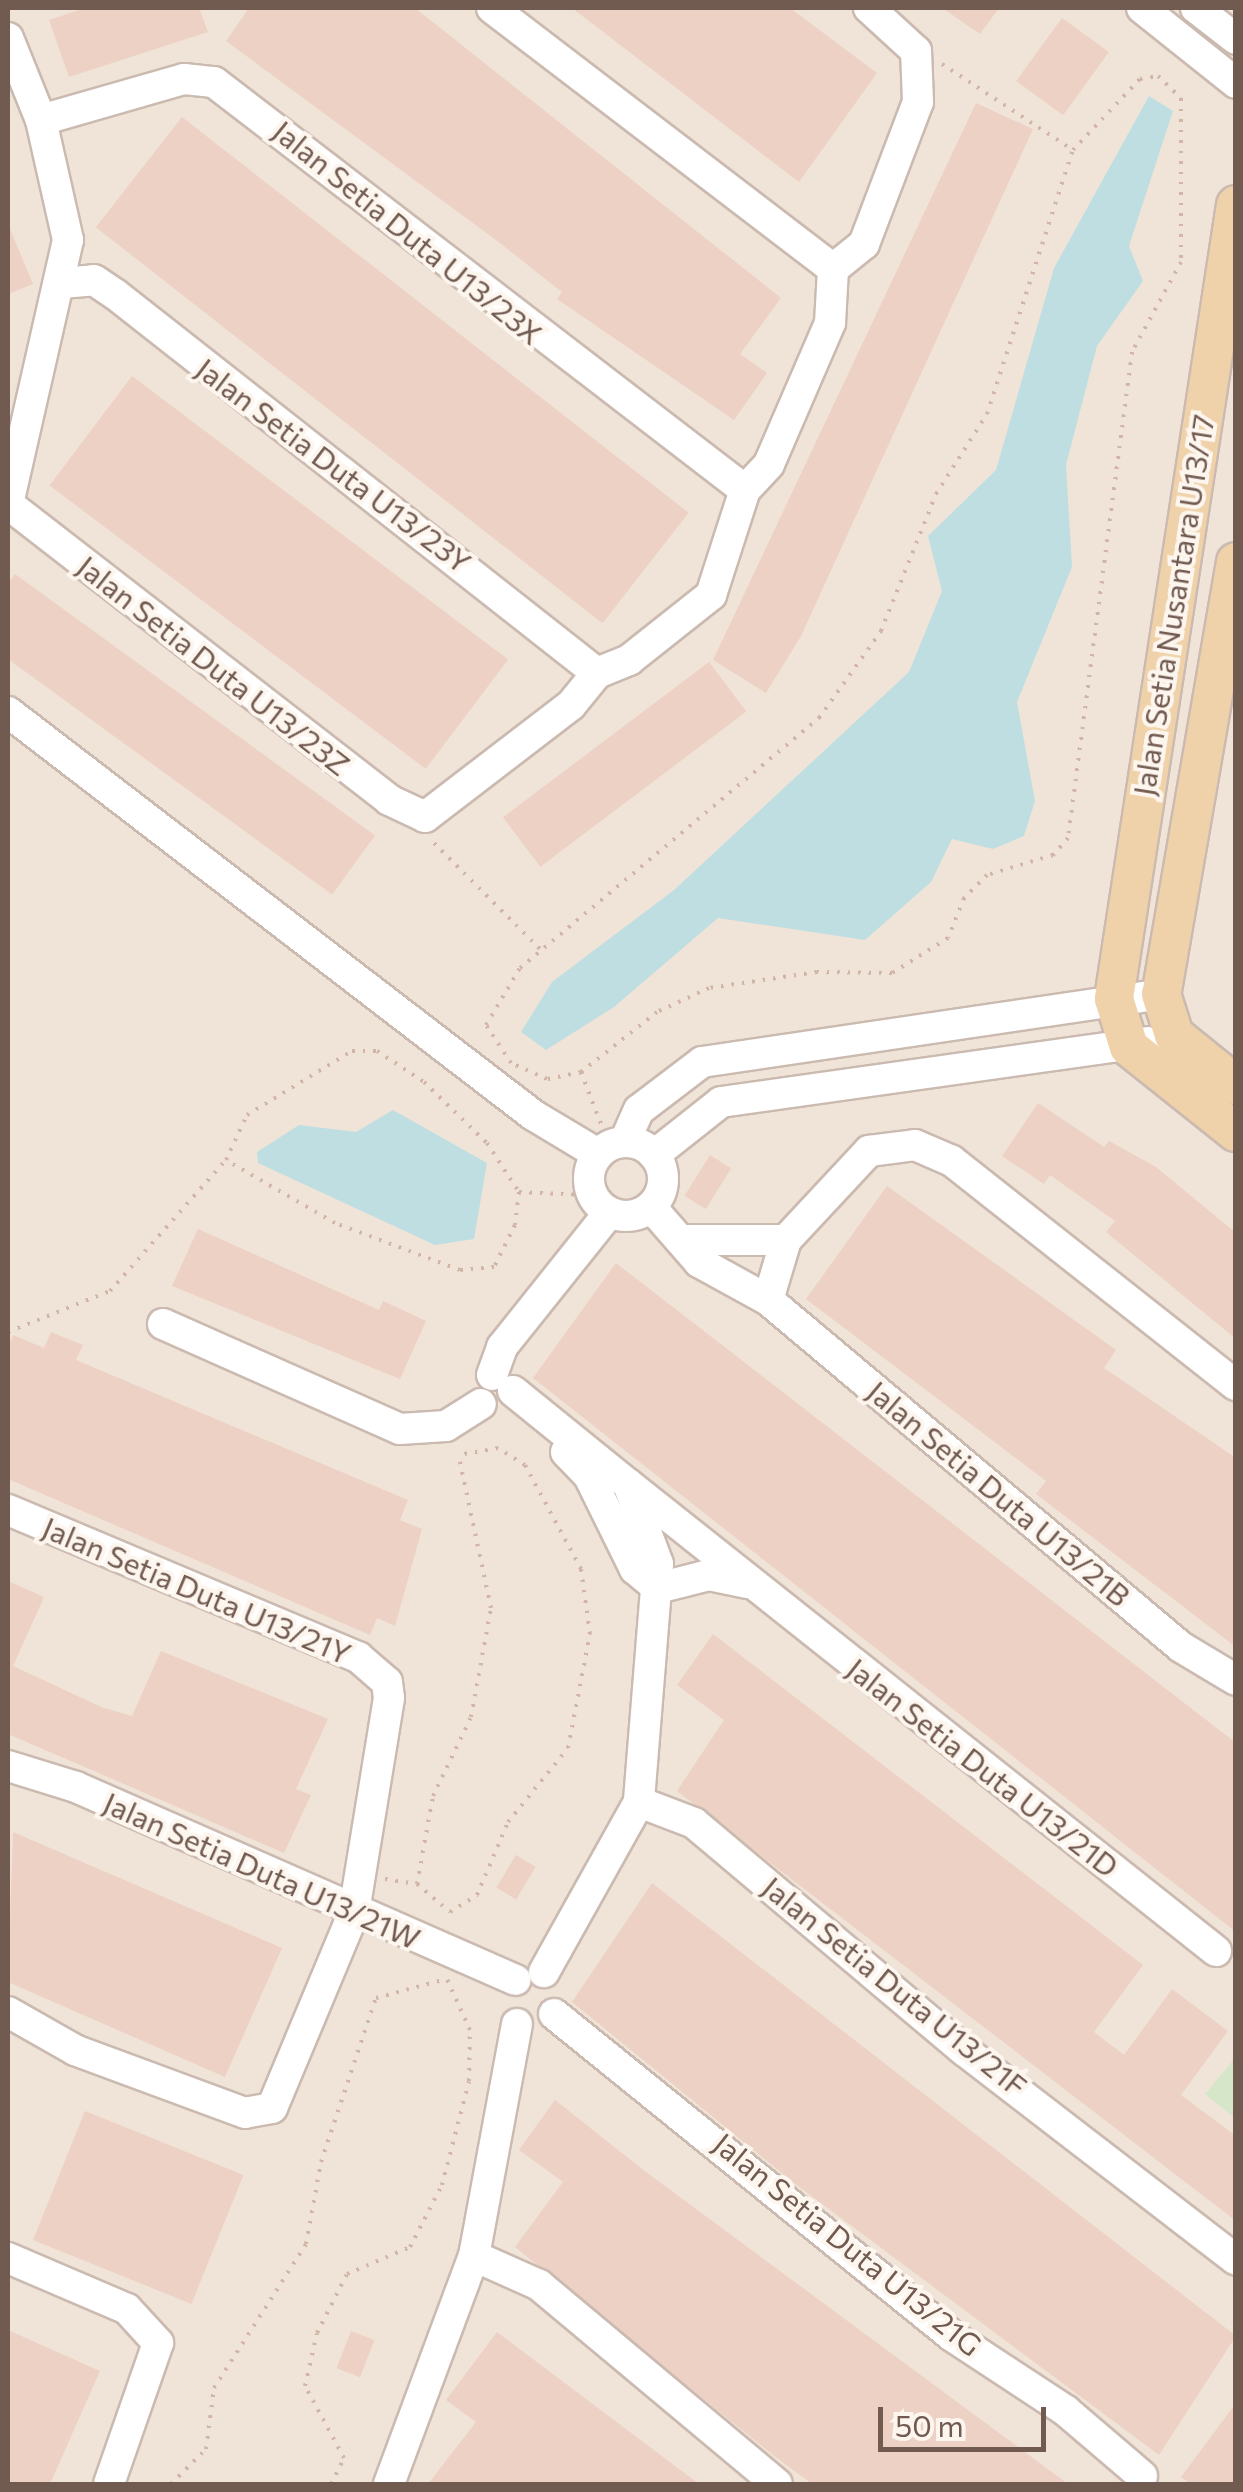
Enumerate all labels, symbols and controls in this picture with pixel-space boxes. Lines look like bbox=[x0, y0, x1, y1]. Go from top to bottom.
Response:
street label: Jalan Setia Duta U13/23X bbox=[266, 112, 550, 352]
street label: Jalan Setia Duta U13/23Y bbox=[190, 350, 478, 580]
street label: Jalan Setia Nusantara U13/17 bbox=[1125, 412, 1221, 798]
street label: Jalan Setia Duta U13/23Z bbox=[71, 547, 357, 783]
street label: Jalan Setia Duta U13/21B bbox=[861, 1373, 1137, 1613]
street label: Jalan Setia Duta U13/21Y bbox=[37, 1509, 357, 1671]
street label: Jalan Setia Duta U13/21D bbox=[840, 1650, 1126, 1884]
street label: Jalan Setia Duta U13/21W bbox=[98, 1784, 426, 1956]
street label: Jalan Setia Duta U13/21F bbox=[756, 1868, 1034, 2104]
street label: Jalan Setia Duta U13/21G bbox=[707, 2125, 989, 2363]
scale bar bbox=[883, 2387, 1050, 2449]
text: 50 m bbox=[895, 2406, 964, 2443]

